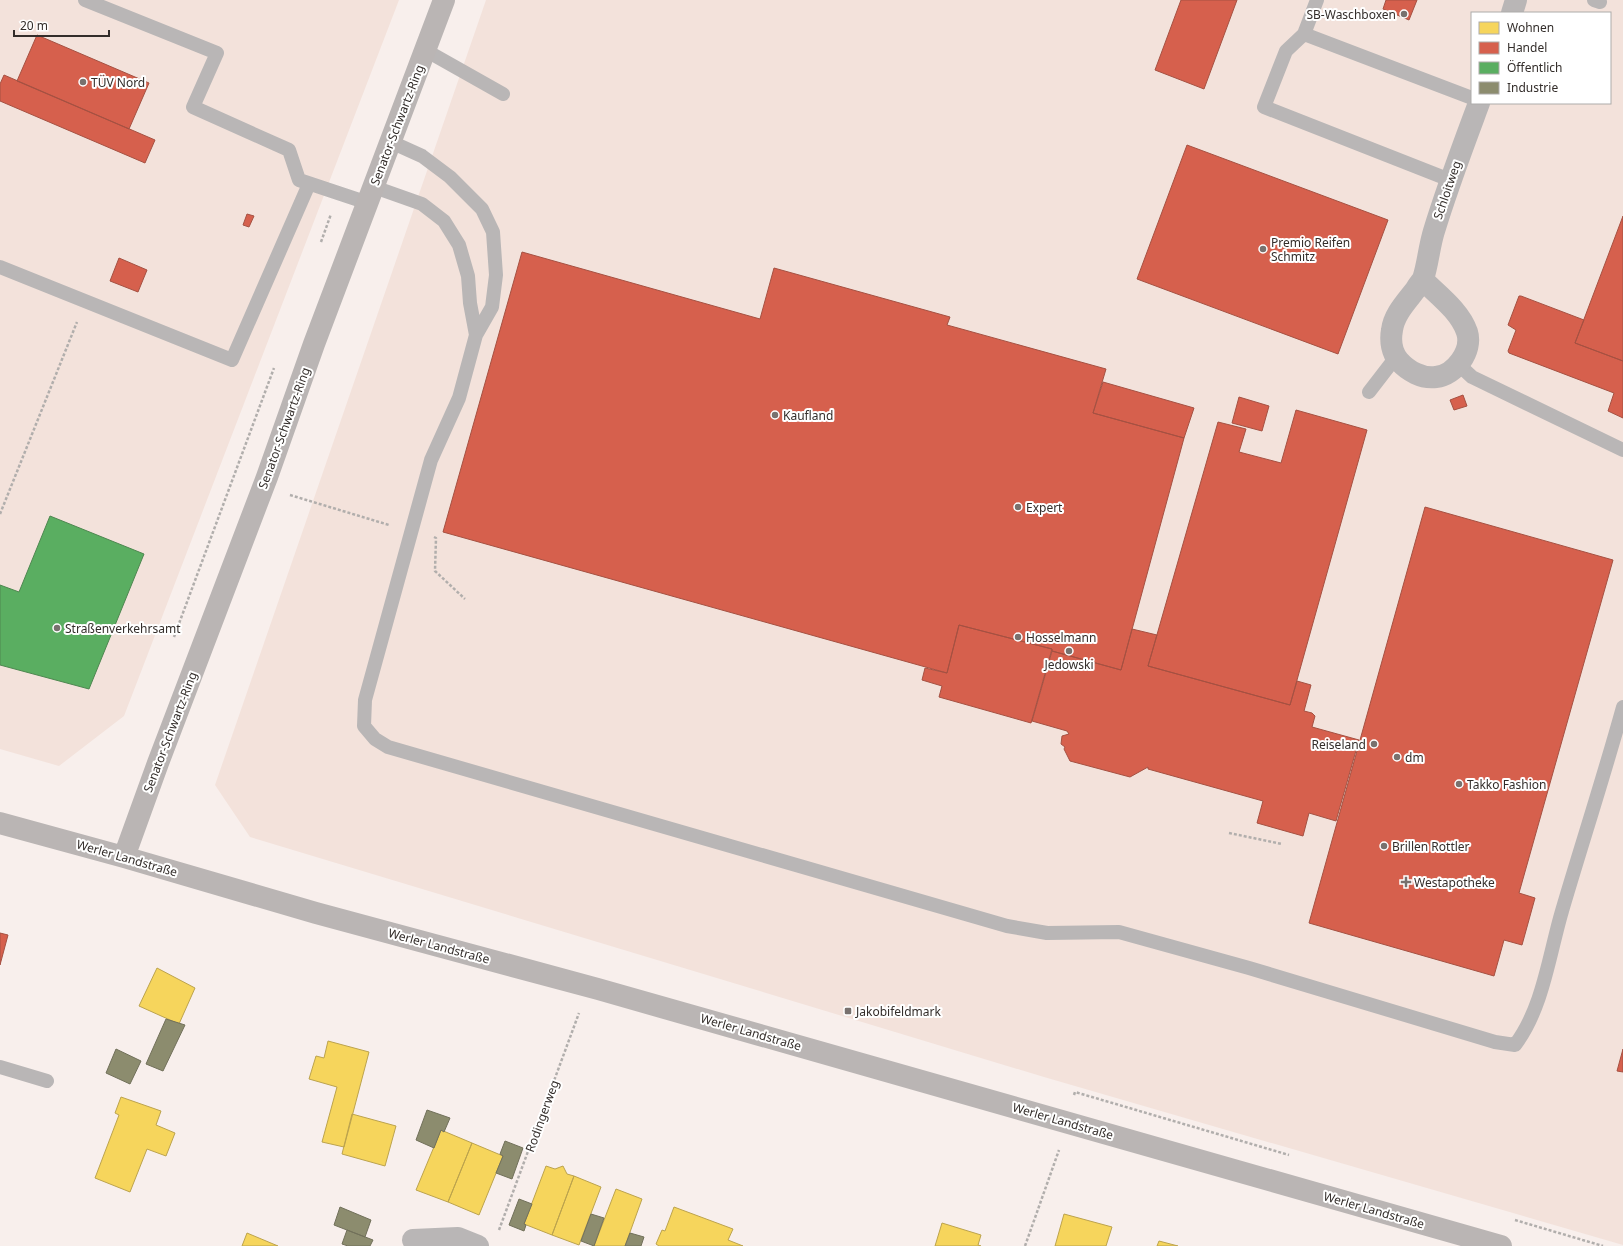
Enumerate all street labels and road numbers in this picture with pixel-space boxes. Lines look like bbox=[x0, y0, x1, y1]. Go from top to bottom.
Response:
street label: Senator-Schwartz-Ring bbox=[366, 62, 428, 188]
street label: Schloitweg bbox=[1429, 158, 1465, 222]
street label: Senator-Schwartz-Ring bbox=[254, 365, 314, 491]
street label: Senator-Schwartz-Ring bbox=[139, 669, 201, 795]
street label: Werler Landstraße bbox=[75, 835, 180, 881]
street label: Werler Landstraße bbox=[386, 924, 492, 968]
street label: Werler Landstraße bbox=[699, 1009, 804, 1055]
street label: Rodingerweg bbox=[521, 1078, 563, 1154]
street label: Werler Landstraße bbox=[1011, 1098, 1116, 1144]
street label: Werler Landstraße bbox=[1322, 1187, 1427, 1233]

